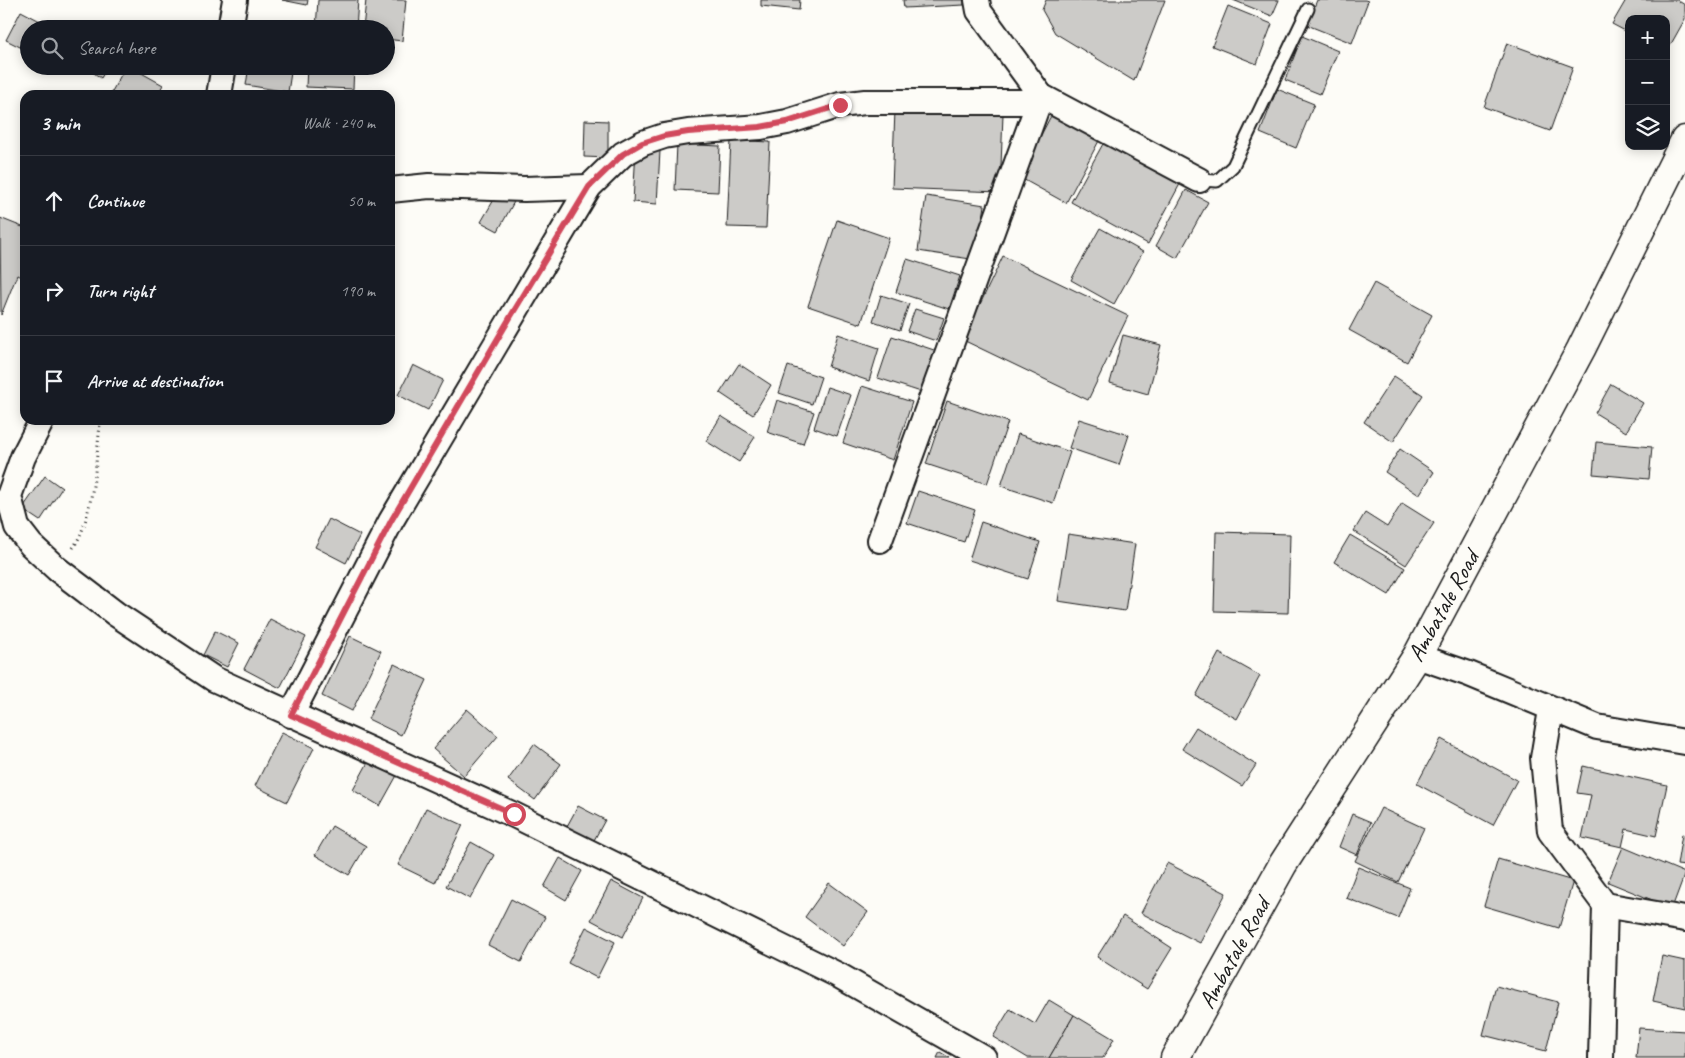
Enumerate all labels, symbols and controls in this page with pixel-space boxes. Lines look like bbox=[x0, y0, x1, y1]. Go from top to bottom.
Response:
map controls bbox=[1625, 15, 1670, 150]
button: + bbox=[1625, 15, 1670, 60]
search box bbox=[20, 20, 395, 75]
icon: search bbox=[38, 34, 66, 62]
text: Search here bbox=[78, 36, 155, 60]
button: − bbox=[1625, 60, 1670, 105]
route end bbox=[829, 94, 852, 117]
button: layers bbox=[1625, 105, 1670, 150]
text: 3 min bbox=[40, 110, 80, 136]
text: Walk · 240 m bbox=[303, 113, 375, 133]
icon: ahead bbox=[40, 187, 68, 215]
text: Continue bbox=[87, 189, 144, 213]
text: 50 m bbox=[348, 191, 375, 211]
icon: right bbox=[40, 277, 68, 305]
text: Turn right bbox=[87, 279, 154, 303]
text: 190 m bbox=[341, 281, 375, 301]
icon: arrive bbox=[40, 367, 68, 395]
text: Arrive at destination bbox=[87, 369, 223, 393]
street label: Ambatale Road bbox=[1400, 542, 1487, 667]
route start bbox=[503, 803, 526, 826]
street label: Ambatale Road bbox=[1191, 889, 1278, 1014]

